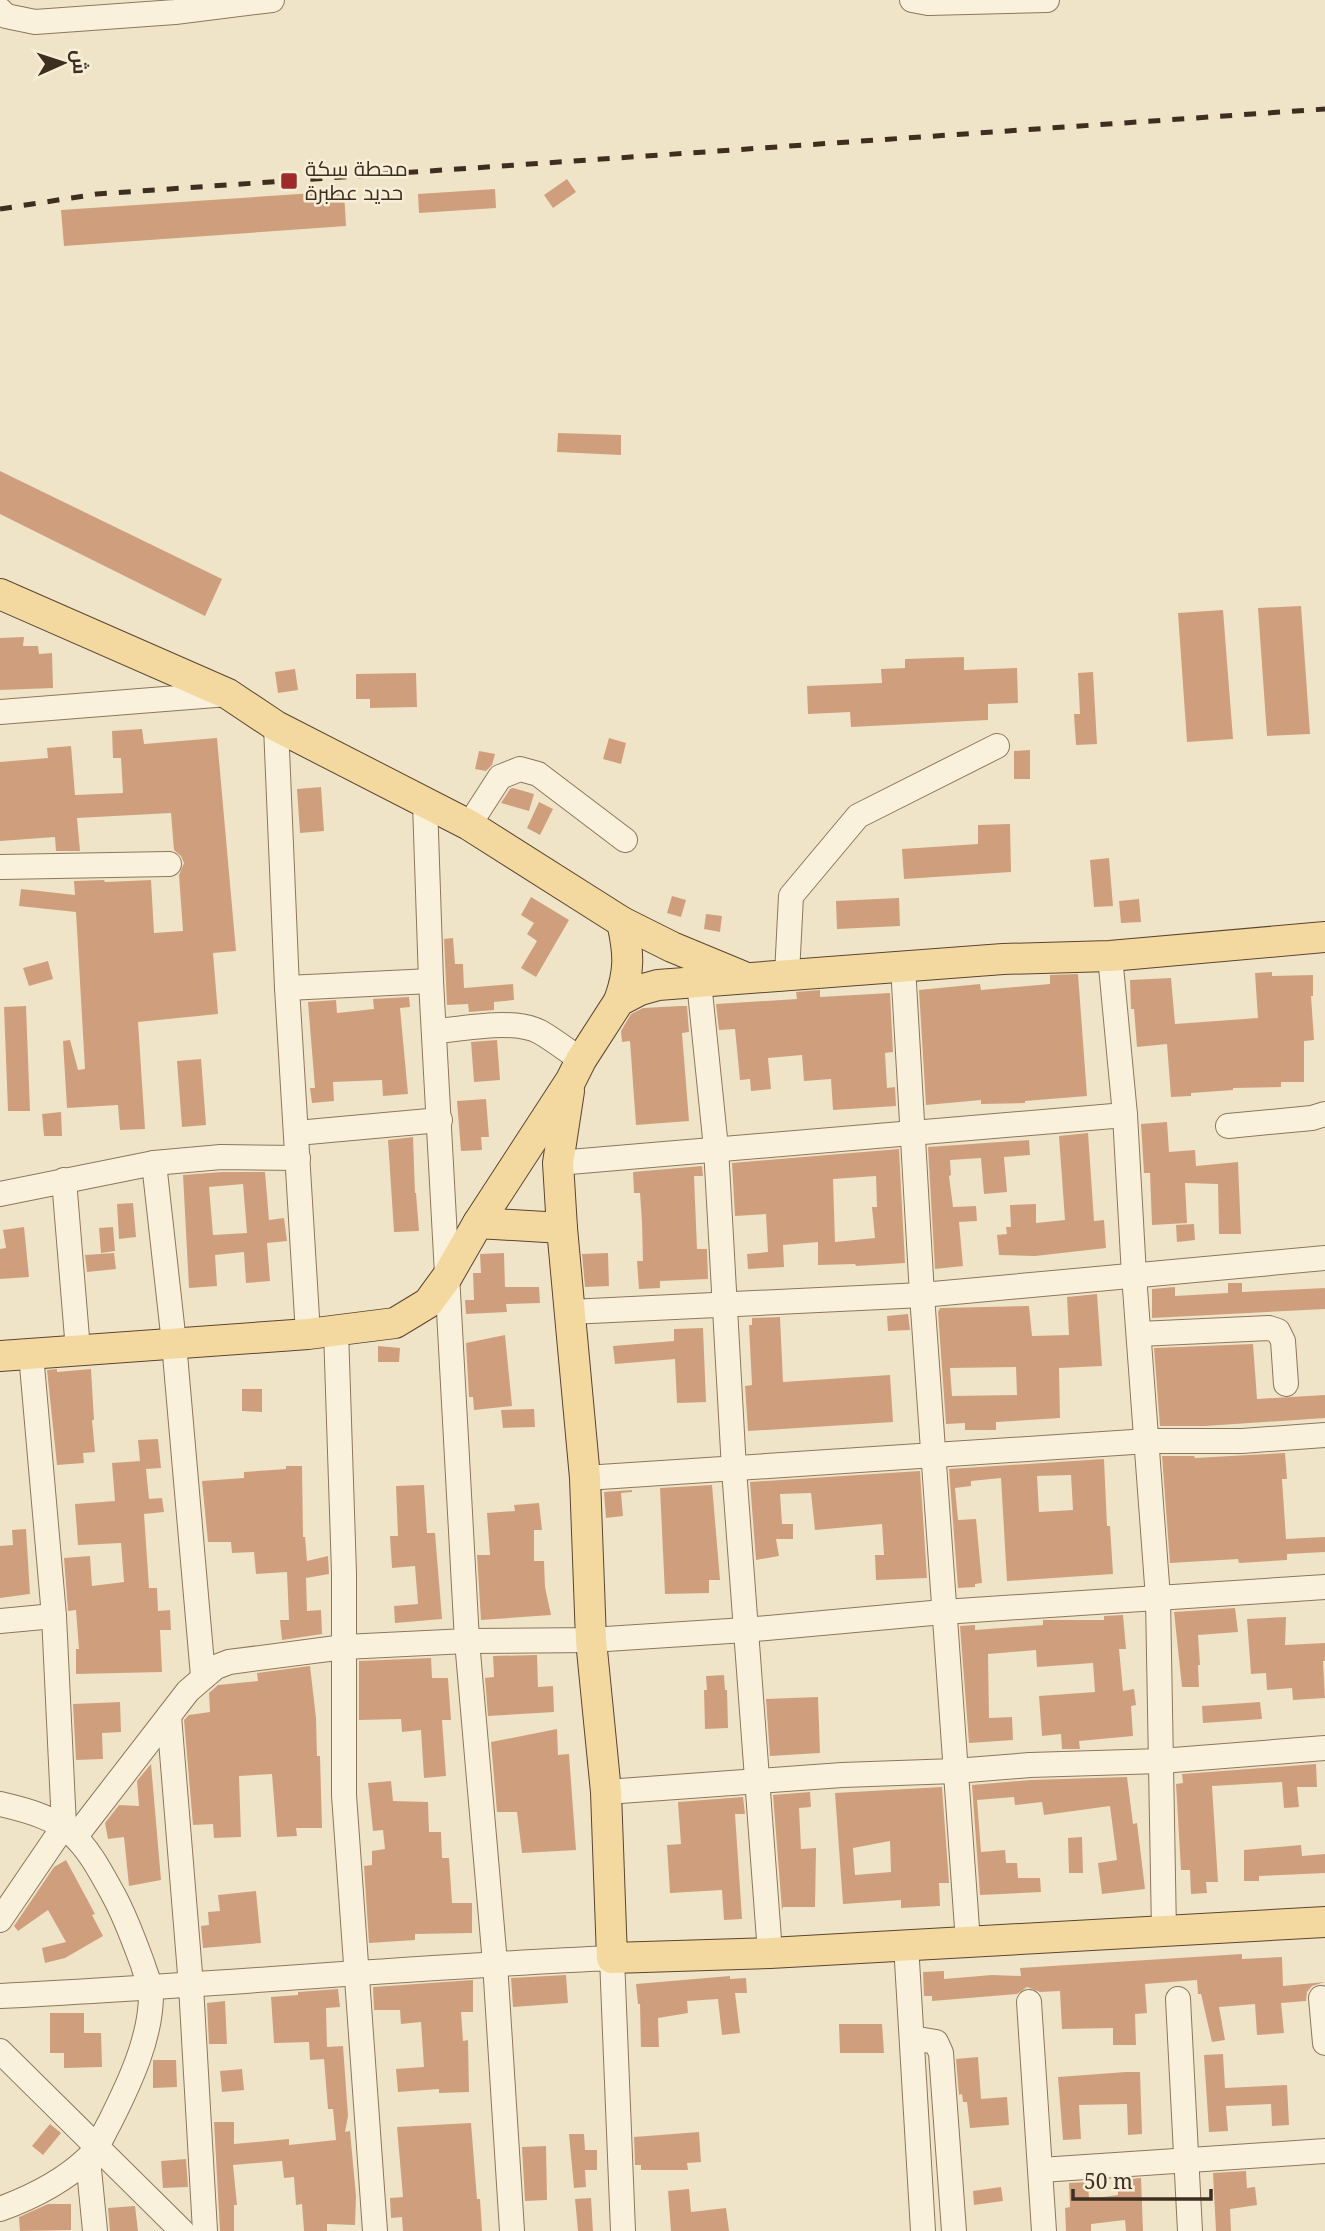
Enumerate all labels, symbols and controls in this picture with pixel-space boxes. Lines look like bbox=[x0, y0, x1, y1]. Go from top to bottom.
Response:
north arrow bbox=[28, 28, 98, 98]
text: ش bbox=[66, 49, 94, 75]
place label: محطة سكة حديد عطبرة bbox=[305, 154, 408, 206]
marker: محطة سكة حديد عطبرة bbox=[279, 171, 299, 191]
scale bar bbox=[1073, 2158, 1211, 2202]
text: 50 m bbox=[1084, 2167, 1133, 2195]

